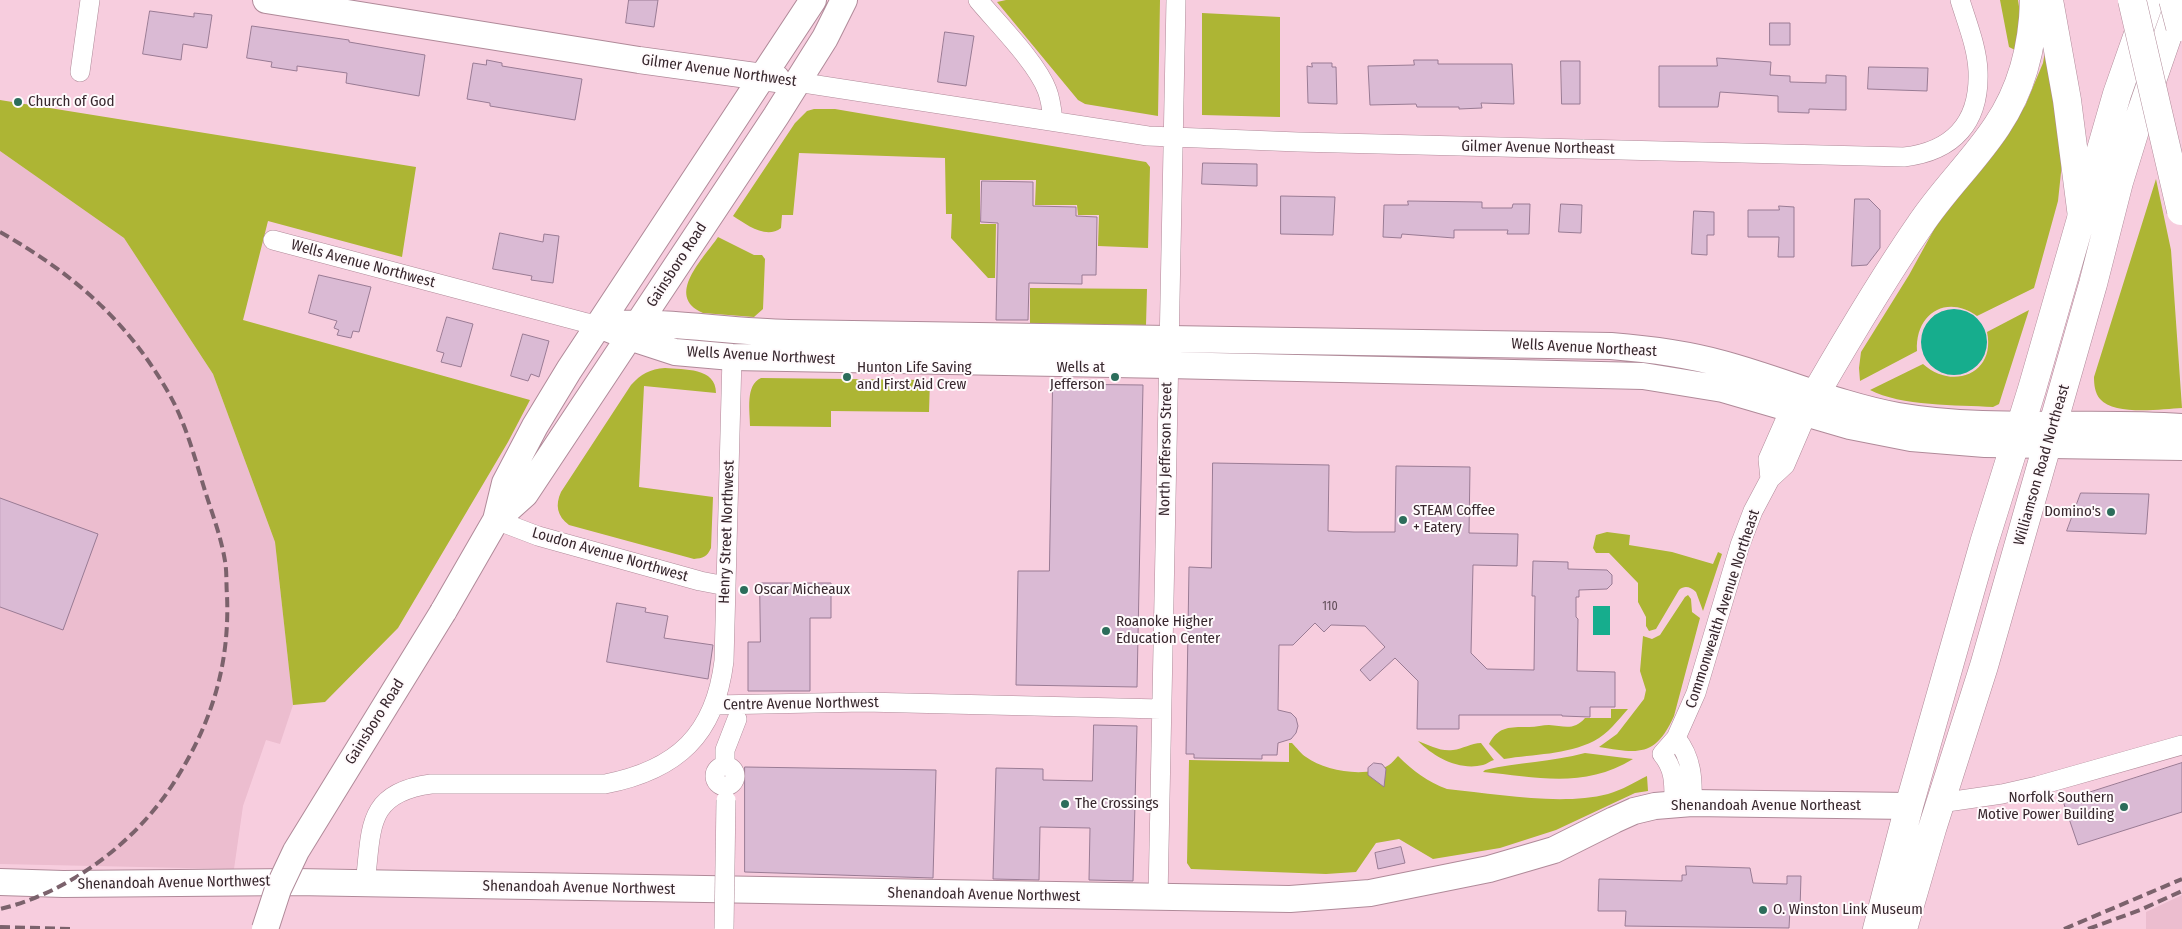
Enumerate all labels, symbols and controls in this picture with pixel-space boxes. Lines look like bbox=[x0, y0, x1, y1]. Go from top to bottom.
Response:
street label: Gilmer Avenue Northwest bbox=[640, 51, 798, 91]
place label: Church of God bbox=[28, 93, 114, 111]
marker: Church of God bbox=[12, 96, 24, 108]
street label: Gilmer Avenue Northeast bbox=[1461, 138, 1615, 158]
street label: Gainsboro Road bbox=[643, 219, 711, 311]
street label: Wells Avenue Northwest bbox=[289, 236, 437, 292]
street label: Wells Avenue Northeast bbox=[1511, 335, 1657, 361]
street label: Wells Avenue Northwest bbox=[686, 343, 836, 369]
place label: Hunton Life Saving and First Aid Crew bbox=[857, 359, 972, 394]
place label: Wells at Jefferson bbox=[1050, 359, 1105, 394]
marker: Hunton Life Saving and First Aid Crew bbox=[841, 371, 853, 383]
marker: Wells at Jefferson bbox=[1109, 371, 1121, 383]
street label: North Jefferson Street bbox=[1156, 382, 1176, 516]
street label: Williamson Road Northeast bbox=[2010, 382, 2074, 548]
street label: Henry Street Northwest bbox=[715, 460, 739, 604]
place label: STEAM Coffee + Eatery bbox=[1413, 502, 1495, 537]
place label: Domino's bbox=[2044, 503, 2101, 521]
marker: Domino's bbox=[2105, 506, 2117, 518]
street label: Commonwealth Avenue Northeast bbox=[1682, 507, 1764, 711]
marker: STEAM Coffee + Eatery bbox=[1397, 514, 1409, 526]
street label: Loudon Avenue Northwest bbox=[530, 524, 690, 586]
place label: Oscar Micheaux bbox=[754, 581, 850, 599]
marker: Oscar Micheaux bbox=[738, 584, 750, 596]
house number: 110 bbox=[1322, 600, 1338, 614]
place label: Roanoke Higher Education Center bbox=[1116, 613, 1220, 648]
marker: Roanoke Higher Education Center bbox=[1100, 625, 1112, 637]
street label: Gainsboro Road bbox=[342, 676, 408, 768]
street label: Centre Avenue Northwest bbox=[723, 694, 879, 714]
place label: Norfolk Southern Motive Power Building bbox=[1977, 789, 2114, 824]
place label: The Crossings bbox=[1075, 795, 1159, 813]
street label: Shenandoah Avenue Northeast bbox=[1671, 797, 1861, 815]
marker: The Crossings bbox=[1059, 798, 1071, 810]
marker: Norfolk Southern Motive Power Building bbox=[2118, 801, 2130, 813]
street label: Shenandoah Avenue Northwest bbox=[78, 872, 270, 894]
street label: Shenandoah Avenue Northwest bbox=[483, 877, 675, 899]
street label: Shenandoah Avenue Northwest bbox=[888, 884, 1080, 906]
place label: O. Winston Link Museum bbox=[1773, 901, 1923, 919]
marker: O. Winston Link Museum bbox=[1757, 904, 1769, 916]

